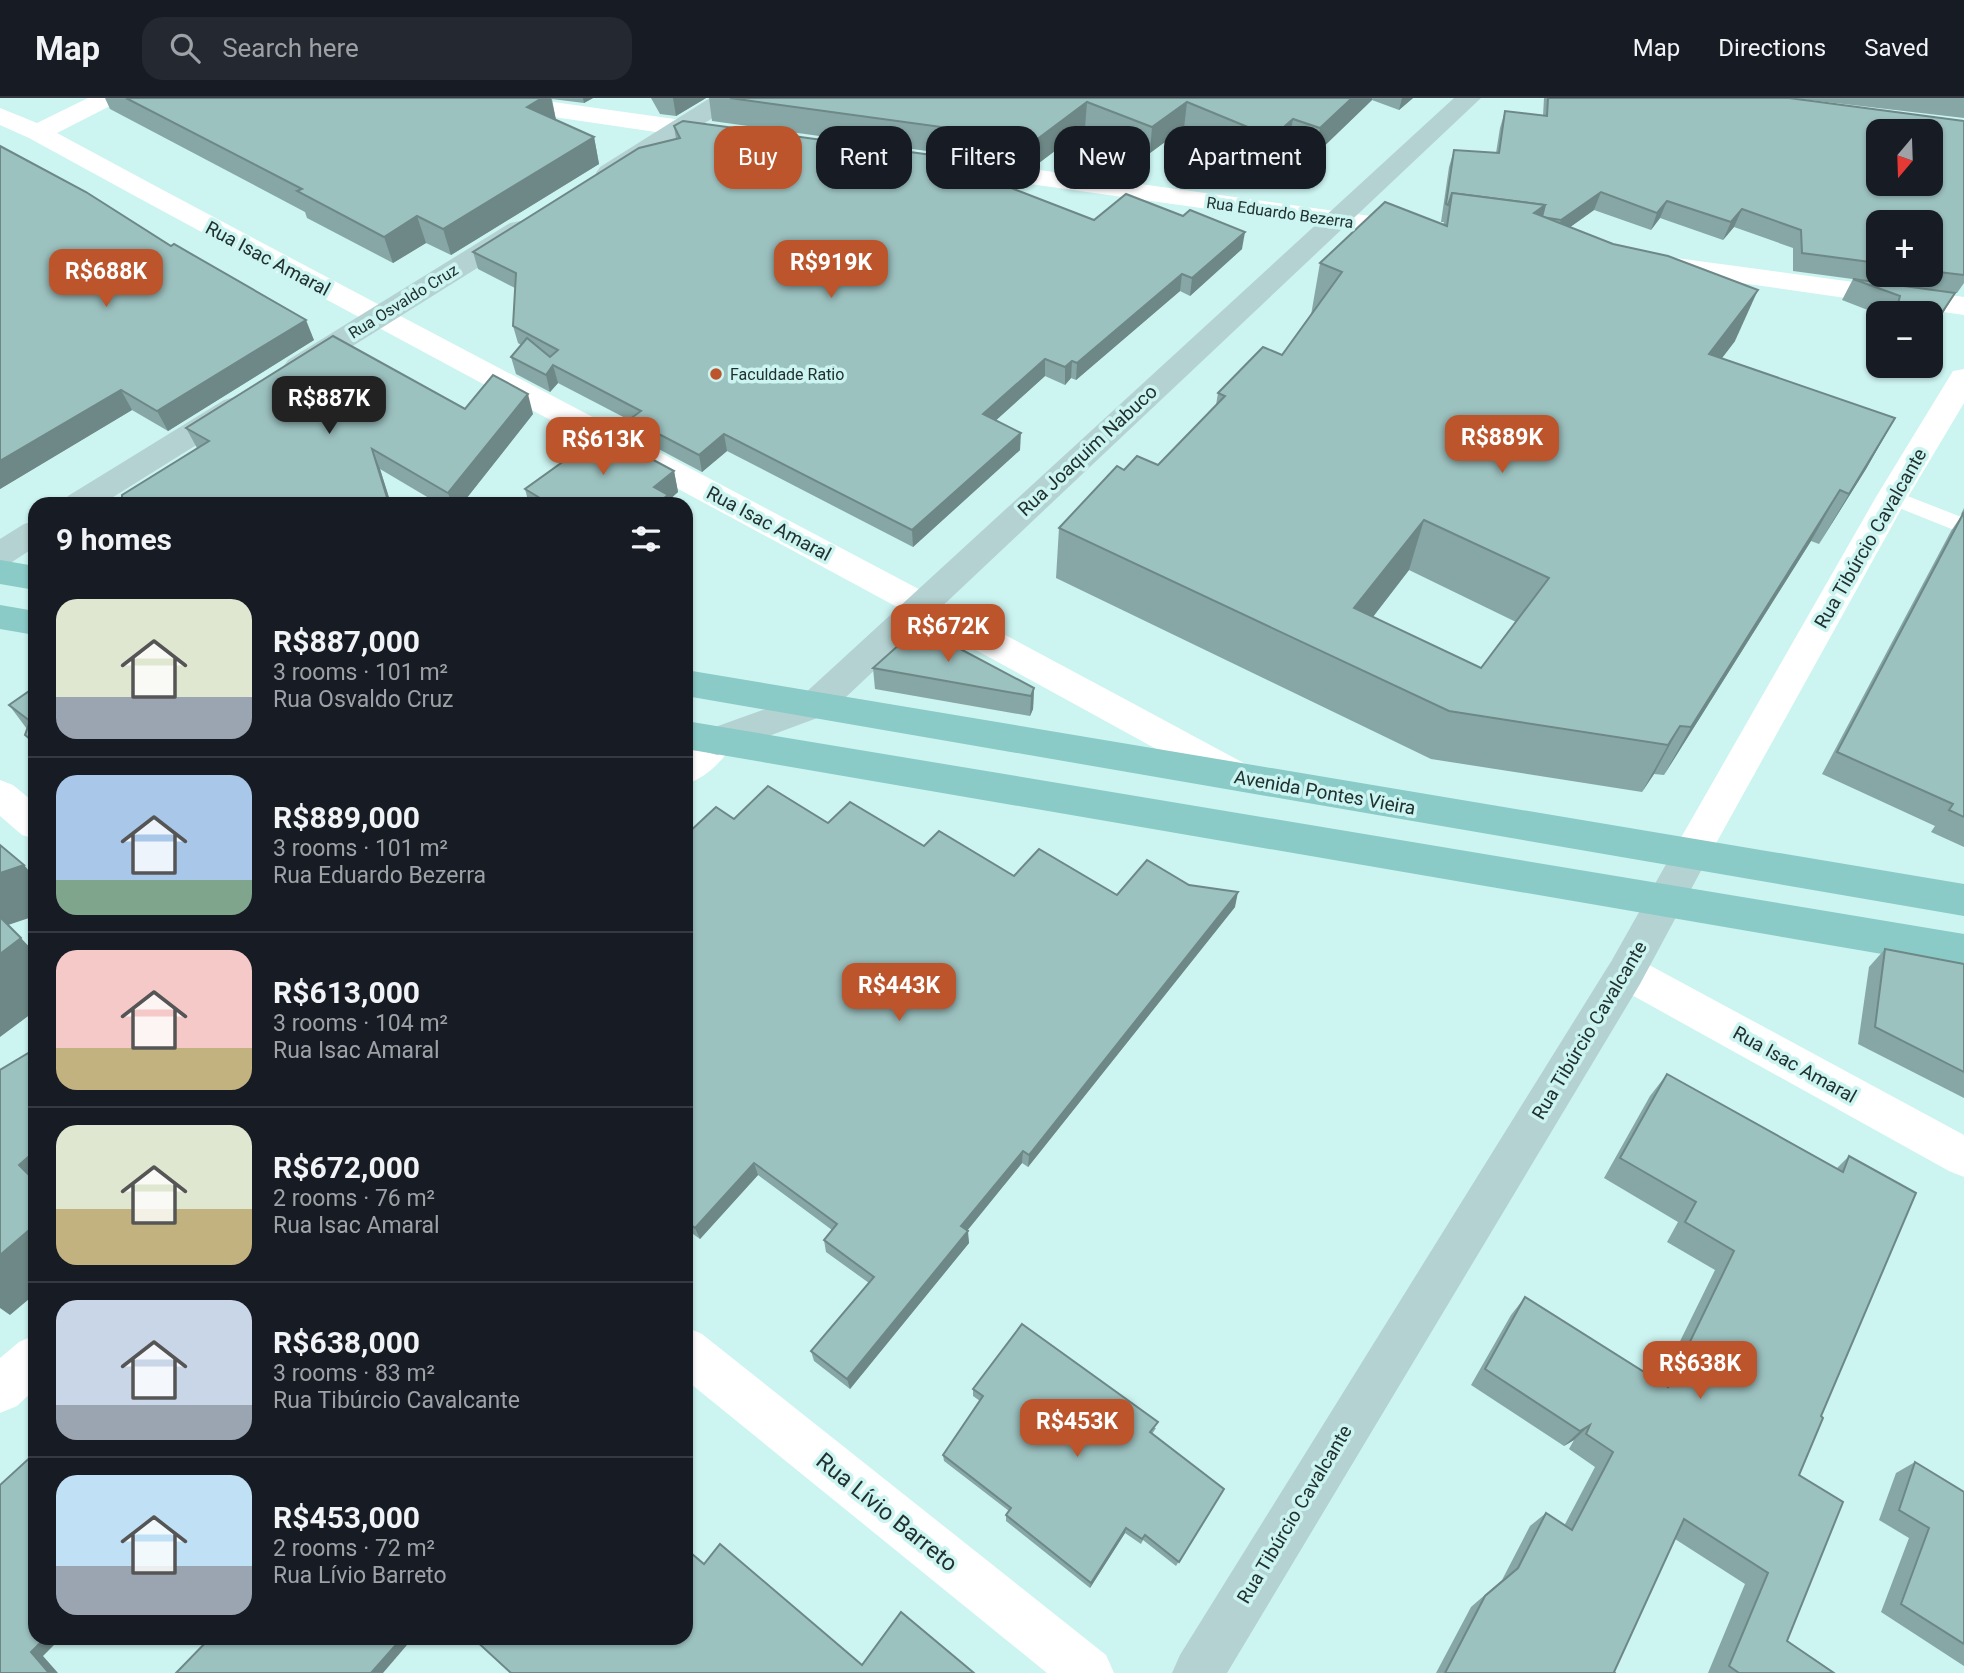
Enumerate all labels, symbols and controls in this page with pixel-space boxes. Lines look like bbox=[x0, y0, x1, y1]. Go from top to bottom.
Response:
search box bbox=[142, 17, 632, 80]
text: Map bbox=[35, 29, 100, 68]
icon: search bbox=[166, 29, 204, 67]
text: Search here bbox=[222, 33, 359, 63]
text: Map bbox=[1633, 34, 1680, 62]
text: Directions bbox=[1718, 34, 1826, 62]
text: Saved bbox=[1864, 34, 1929, 62]
north arrow bbox=[1866, 119, 1942, 196]
map controls bbox=[1866, 119, 1943, 378]
chip: Buy bbox=[714, 126, 802, 189]
chip: Rent bbox=[816, 126, 912, 189]
chip: Filters bbox=[926, 126, 1040, 189]
chip: New bbox=[1054, 126, 1150, 189]
chip: Apartment bbox=[1164, 126, 1326, 189]
street label: Rua Eduardo Bezerra bbox=[1205, 193, 1355, 232]
button: + bbox=[1866, 210, 1943, 287]
street label: Rua Isac Amaral bbox=[202, 216, 334, 301]
pin: R$919K bbox=[774, 240, 888, 300]
text: R$919K bbox=[790, 249, 872, 276]
pin: R$688K bbox=[49, 250, 163, 309]
text: R$688K bbox=[65, 258, 147, 285]
street label: Rua Osvaldo Cruz bbox=[345, 260, 462, 343]
button: − bbox=[1866, 301, 1943, 378]
place label: Faculdade Ratio bbox=[730, 365, 844, 384]
marker: Faculdade Ratio bbox=[708, 366, 724, 382]
pin: R$887K bbox=[272, 376, 386, 436]
street label: Rua Joaquim Nabuco bbox=[1013, 380, 1162, 521]
text: R$887K bbox=[288, 385, 370, 412]
pin: R$889K bbox=[1445, 416, 1559, 475]
pin: R$613K bbox=[546, 418, 660, 477]
text: R$889K bbox=[1461, 424, 1543, 451]
text: R$613K bbox=[562, 426, 644, 453]
street label: Rua Tibúrcio Cavalcante bbox=[1809, 444, 1931, 632]
street label: Rua Isac Amaral bbox=[703, 481, 835, 566]
icon: filters bbox=[627, 520, 665, 558]
text: 9 homes bbox=[56, 522, 172, 557]
pin: R$672K bbox=[891, 604, 1005, 664]
text: R$672K bbox=[907, 613, 989, 640]
text: R$887,000 bbox=[273, 624, 420, 659]
icon: home bbox=[112, 627, 196, 711]
text: 3 rooms · 101 m² bbox=[273, 659, 448, 686]
text: Rua Osvaldo Cruz bbox=[273, 686, 454, 713]
street label: Avenida Pontes Vieira bbox=[1232, 765, 1417, 820]
text: R$889,000 bbox=[273, 800, 420, 835]
icon: home bbox=[112, 803, 196, 887]
text: 3 rooms · 101 m² bbox=[273, 835, 448, 862]
text: Rua Eduardo Bezerra bbox=[273, 862, 486, 889]
street label: Rua Tibúrcio Cavalcante bbox=[1527, 937, 1652, 1124]
pin: R$443K bbox=[842, 964, 956, 1023]
text: R$443K bbox=[858, 972, 940, 999]
text: R$613,000 bbox=[273, 975, 420, 1010]
icon: home bbox=[112, 978, 196, 1062]
text: 3 rooms · 104 m² bbox=[273, 1010, 448, 1037]
street label: Rua Isac Amaral bbox=[1729, 1021, 1861, 1108]
text: Rua Isac Amaral bbox=[273, 1037, 440, 1064]
text: R$672,000 bbox=[273, 1150, 420, 1185]
icon: home bbox=[112, 1153, 196, 1237]
text: 2 rooms · 76 m² bbox=[273, 1185, 435, 1212]
text: Rua Isac Amaral bbox=[273, 1212, 440, 1239]
text: R$638,000 bbox=[273, 1325, 420, 1360]
icon: home bbox=[112, 1328, 196, 1412]
pin: R$638K bbox=[1643, 1342, 1757, 1401]
text: R$638K bbox=[1659, 1350, 1741, 1377]
text: 3 rooms · 83 m² bbox=[273, 1360, 435, 1387]
text: Rua Tibúrcio Cavalcante bbox=[273, 1387, 520, 1414]
pin: R$453K bbox=[1020, 1400, 1134, 1459]
text: R$453K bbox=[1036, 1408, 1118, 1435]
street label: Rua Tibúrcio Cavalcante bbox=[1232, 1421, 1357, 1608]
street label: Rua Lívio Barreto bbox=[811, 1447, 963, 1577]
text: R$453,000 bbox=[273, 1500, 420, 1535]
icon: home bbox=[112, 1503, 196, 1587]
text: 2 rooms · 72 m² bbox=[273, 1535, 435, 1562]
text: Rua Lívio Barreto bbox=[273, 1562, 447, 1589]

